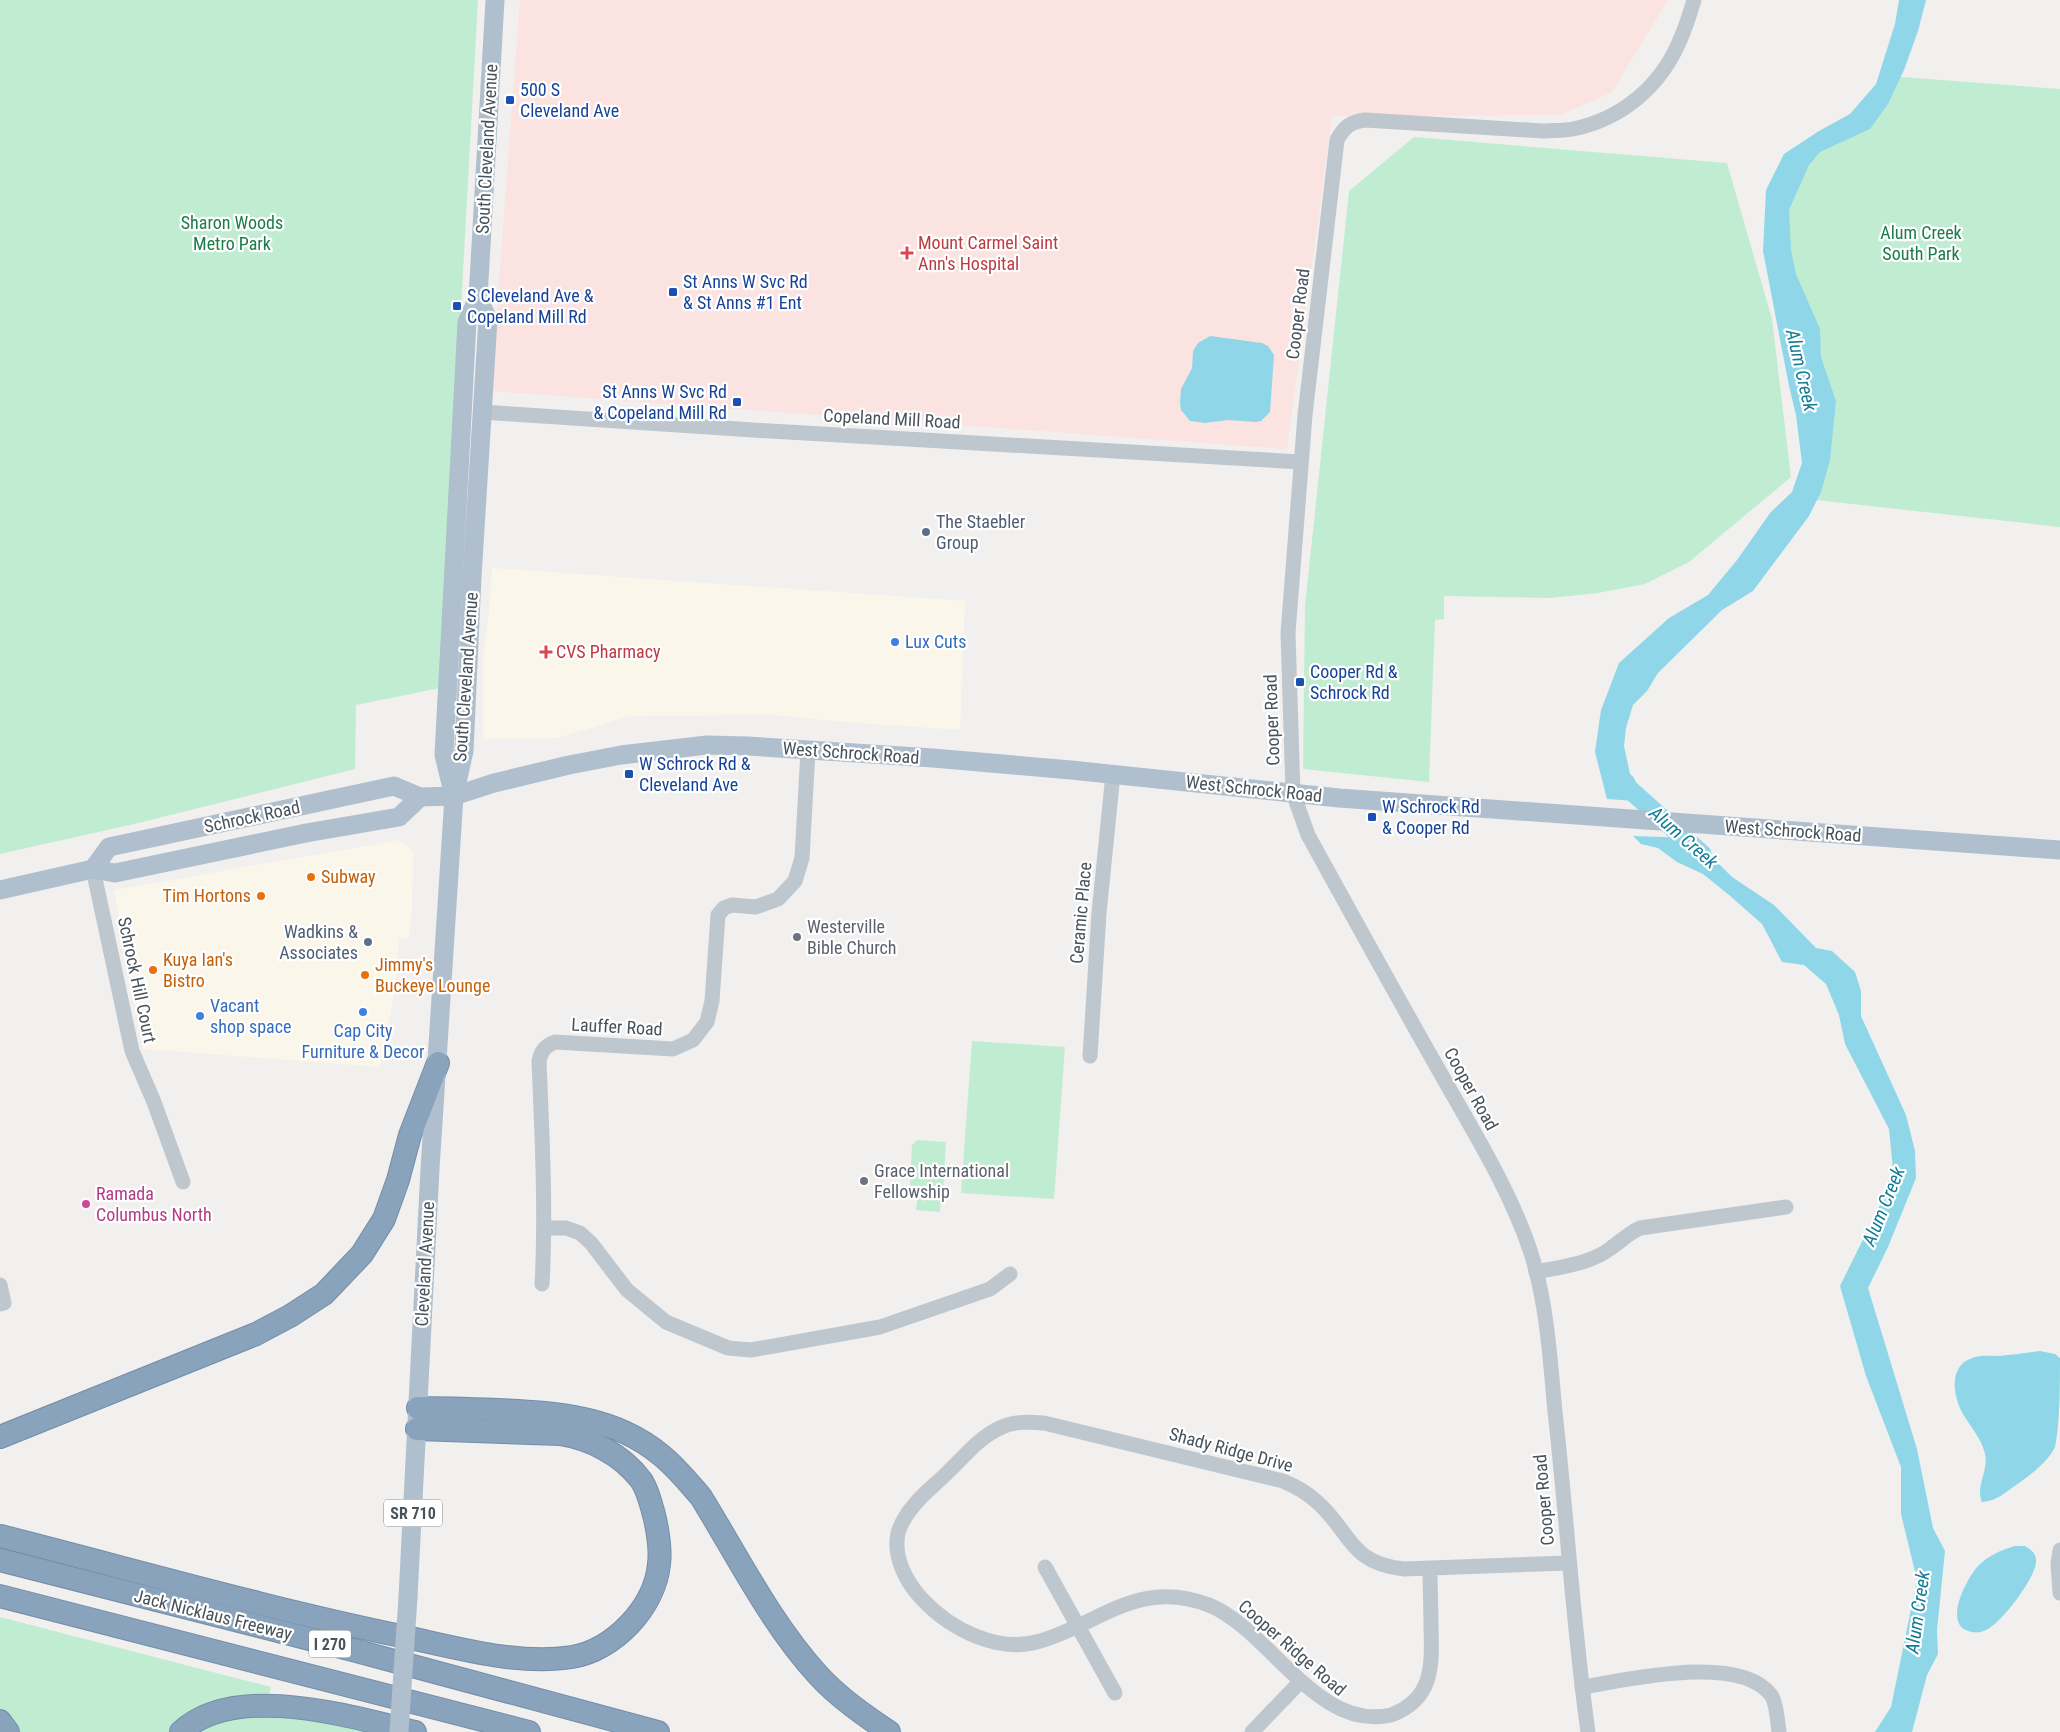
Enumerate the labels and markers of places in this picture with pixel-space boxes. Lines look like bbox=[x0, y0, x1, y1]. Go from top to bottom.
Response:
place label: 500 S Cleveland Ave bbox=[520, 79, 619, 121]
marker: 500 S Cleveland Ave bbox=[504, 94, 516, 106]
place label: Mount Carmel Saint Ann's Hospital bbox=[918, 232, 1058, 274]
marker: Mount Carmel Saint Ann's Hospital bbox=[900, 246, 914, 260]
place label: St Anns W Svc Rd & St Anns #1 Ent bbox=[683, 271, 808, 313]
place label: S Cleveland Ave & Copeland Mill Rd bbox=[467, 285, 594, 327]
marker: St Anns W Svc Rd & St Anns #1 Ent bbox=[667, 286, 679, 298]
marker: S Cleveland Ave & Copeland Mill Rd bbox=[451, 300, 463, 312]
place label: St Anns W Svc Rd & Copeland Mill Rd bbox=[593, 381, 727, 423]
marker: St Anns W Svc Rd & Copeland Mill Rd bbox=[731, 396, 743, 408]
place label: The Staebler Group bbox=[936, 511, 1026, 553]
marker: The Staebler Group bbox=[920, 526, 932, 538]
place label: Lux Cuts bbox=[905, 631, 966, 652]
marker: Lux Cuts bbox=[889, 636, 901, 648]
place label: CVS Pharmacy bbox=[556, 641, 661, 662]
marker: CVS Pharmacy bbox=[540, 646, 552, 658]
place label: Cooper Rd & Schrock Rd bbox=[1310, 661, 1398, 703]
marker: Cooper Rd & Schrock Rd bbox=[1294, 676, 1306, 688]
place label: W Schrock Rd & Cleveland Ave bbox=[639, 753, 751, 795]
marker: W Schrock Rd & Cleveland Ave bbox=[623, 768, 635, 780]
place label: W Schrock Rd & Cooper Rd bbox=[1382, 796, 1480, 838]
marker: W Schrock Rd & Cooper Rd bbox=[1366, 811, 1378, 823]
place label: Subway bbox=[321, 866, 376, 887]
marker: Subway bbox=[305, 871, 317, 883]
place label: Tim Hortons bbox=[163, 885, 251, 906]
marker: Tim Hortons bbox=[255, 890, 267, 902]
place label: Westerville Bible Church bbox=[807, 916, 896, 958]
place label: Wadkins & Associates bbox=[279, 921, 358, 963]
marker: Westerville Bible Church bbox=[791, 931, 803, 943]
marker: Wadkins & Associates bbox=[362, 936, 374, 948]
place label: Kuya Ian's Bistro bbox=[163, 949, 233, 991]
place label: Jimmy's Buckeye Lounge bbox=[375, 954, 490, 996]
marker: Kuya Ian's Bistro bbox=[147, 964, 159, 976]
marker: Jimmy's Buckeye Lounge bbox=[359, 969, 371, 981]
place label: Vacant shop space bbox=[210, 995, 291, 1037]
marker: Cap City Furniture & Decor bbox=[357, 1006, 369, 1018]
marker: Vacant shop space bbox=[194, 1010, 206, 1022]
place label: Cap City Furniture & Decor bbox=[302, 1020, 425, 1062]
place label: Grace International Fellowship bbox=[874, 1160, 1009, 1202]
marker: Grace International Fellowship bbox=[858, 1175, 870, 1187]
place label: Ramada Columbus North bbox=[96, 1183, 212, 1225]
marker: Ramada Columbus North bbox=[80, 1198, 92, 1210]

